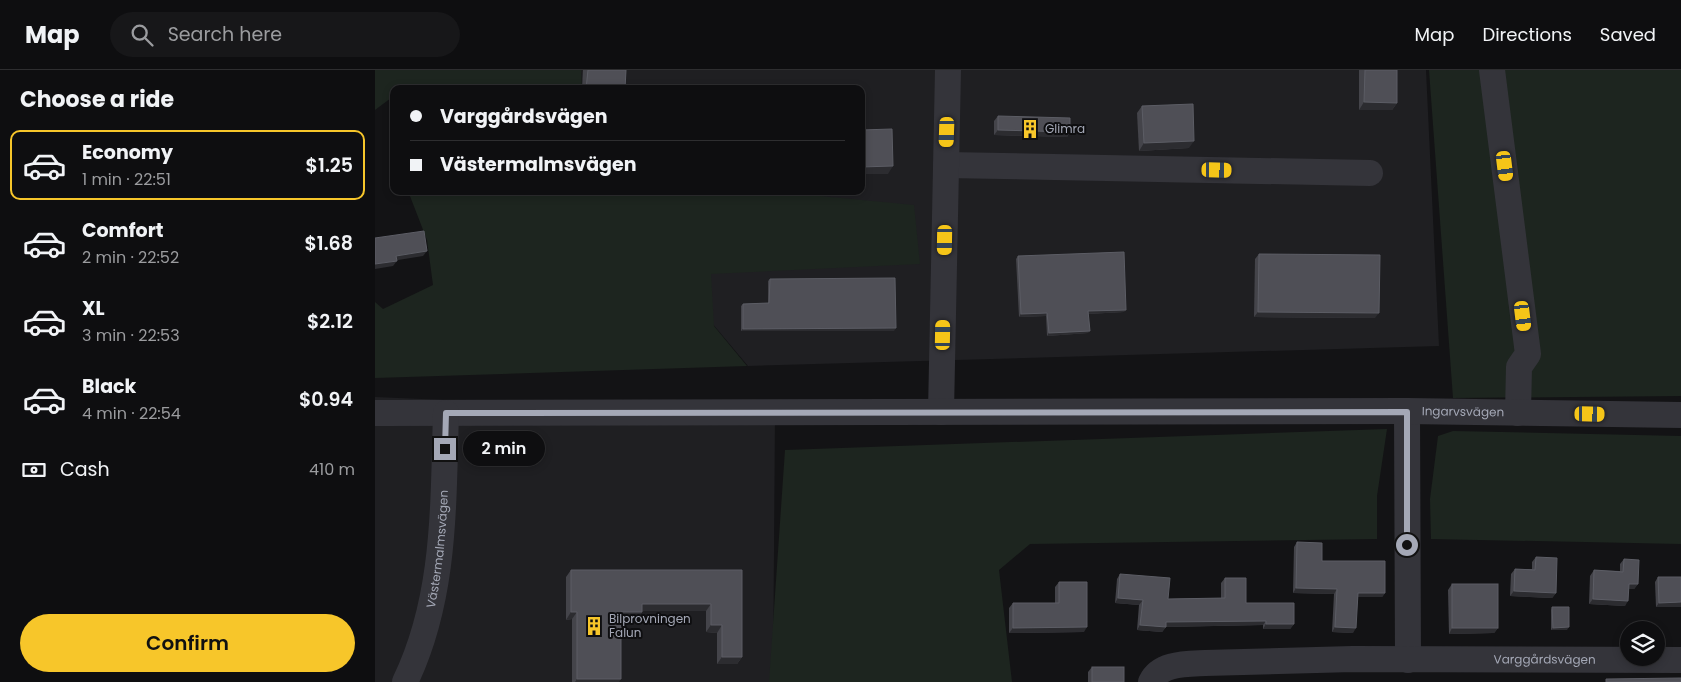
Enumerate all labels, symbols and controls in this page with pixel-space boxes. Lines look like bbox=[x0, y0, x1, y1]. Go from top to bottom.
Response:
search box bbox=[110, 12, 460, 57]
text: Map bbox=[25, 18, 80, 51]
icon: search bbox=[128, 21, 156, 49]
text: Search here bbox=[168, 21, 282, 48]
text: Map bbox=[1415, 22, 1454, 47]
text: Directions bbox=[1482, 22, 1572, 47]
text: Saved bbox=[1600, 22, 1656, 47]
text: Choose a ride bbox=[20, 84, 174, 115]
text: Varggårdsvägen bbox=[440, 103, 607, 130]
car bbox=[938, 117, 955, 147]
building icon: Glimra bbox=[1019, 118, 1041, 140]
place label: Glimra bbox=[1045, 120, 1085, 137]
text: Economy bbox=[82, 139, 173, 166]
icon: car bbox=[22, 143, 67, 188]
car bbox=[1495, 150, 1514, 182]
text: Västermalmsvägen bbox=[440, 151, 636, 178]
text: $1.25 bbox=[306, 152, 353, 179]
car bbox=[1201, 162, 1232, 178]
text: 1 min · 22:51 bbox=[82, 168, 171, 191]
text: Comfort bbox=[82, 217, 164, 244]
icon: car bbox=[22, 221, 67, 266]
car bbox=[937, 225, 952, 255]
text: $1.68 bbox=[304, 230, 353, 257]
text: 2 min · 22:52 bbox=[82, 246, 179, 269]
text: XL bbox=[82, 295, 105, 322]
icon: car bbox=[22, 299, 67, 344]
car bbox=[1513, 300, 1532, 332]
text: $2.12 bbox=[307, 308, 353, 335]
car bbox=[935, 320, 950, 350]
text: 3 min · 22:53 bbox=[82, 324, 180, 347]
text: Black bbox=[82, 373, 136, 400]
icon: car bbox=[22, 377, 67, 422]
text: $0.94 bbox=[299, 386, 353, 413]
text: 4 min · 22:54 bbox=[82, 402, 181, 425]
street label: Ingarvsvägen bbox=[1422, 402, 1504, 420]
car bbox=[1574, 406, 1605, 422]
callout: 2 min bbox=[463, 432, 545, 466]
text: 2 min bbox=[482, 437, 526, 460]
route end bbox=[434, 438, 456, 460]
icon: cash bbox=[20, 456, 48, 484]
text: Cash bbox=[60, 456, 110, 483]
text: 410 m bbox=[309, 458, 355, 481]
street label: Västermalmsvägen bbox=[422, 489, 452, 610]
route start bbox=[1396, 534, 1418, 556]
place label: Bilprovningen Falun bbox=[609, 610, 691, 641]
button: Confirm bbox=[20, 614, 355, 672]
building icon: Bilprovningen Falun bbox=[583, 615, 605, 637]
map controls bbox=[1620, 621, 1665, 666]
button: layers bbox=[1620, 621, 1665, 666]
street label: Varggårdsvägen bbox=[1494, 650, 1596, 668]

